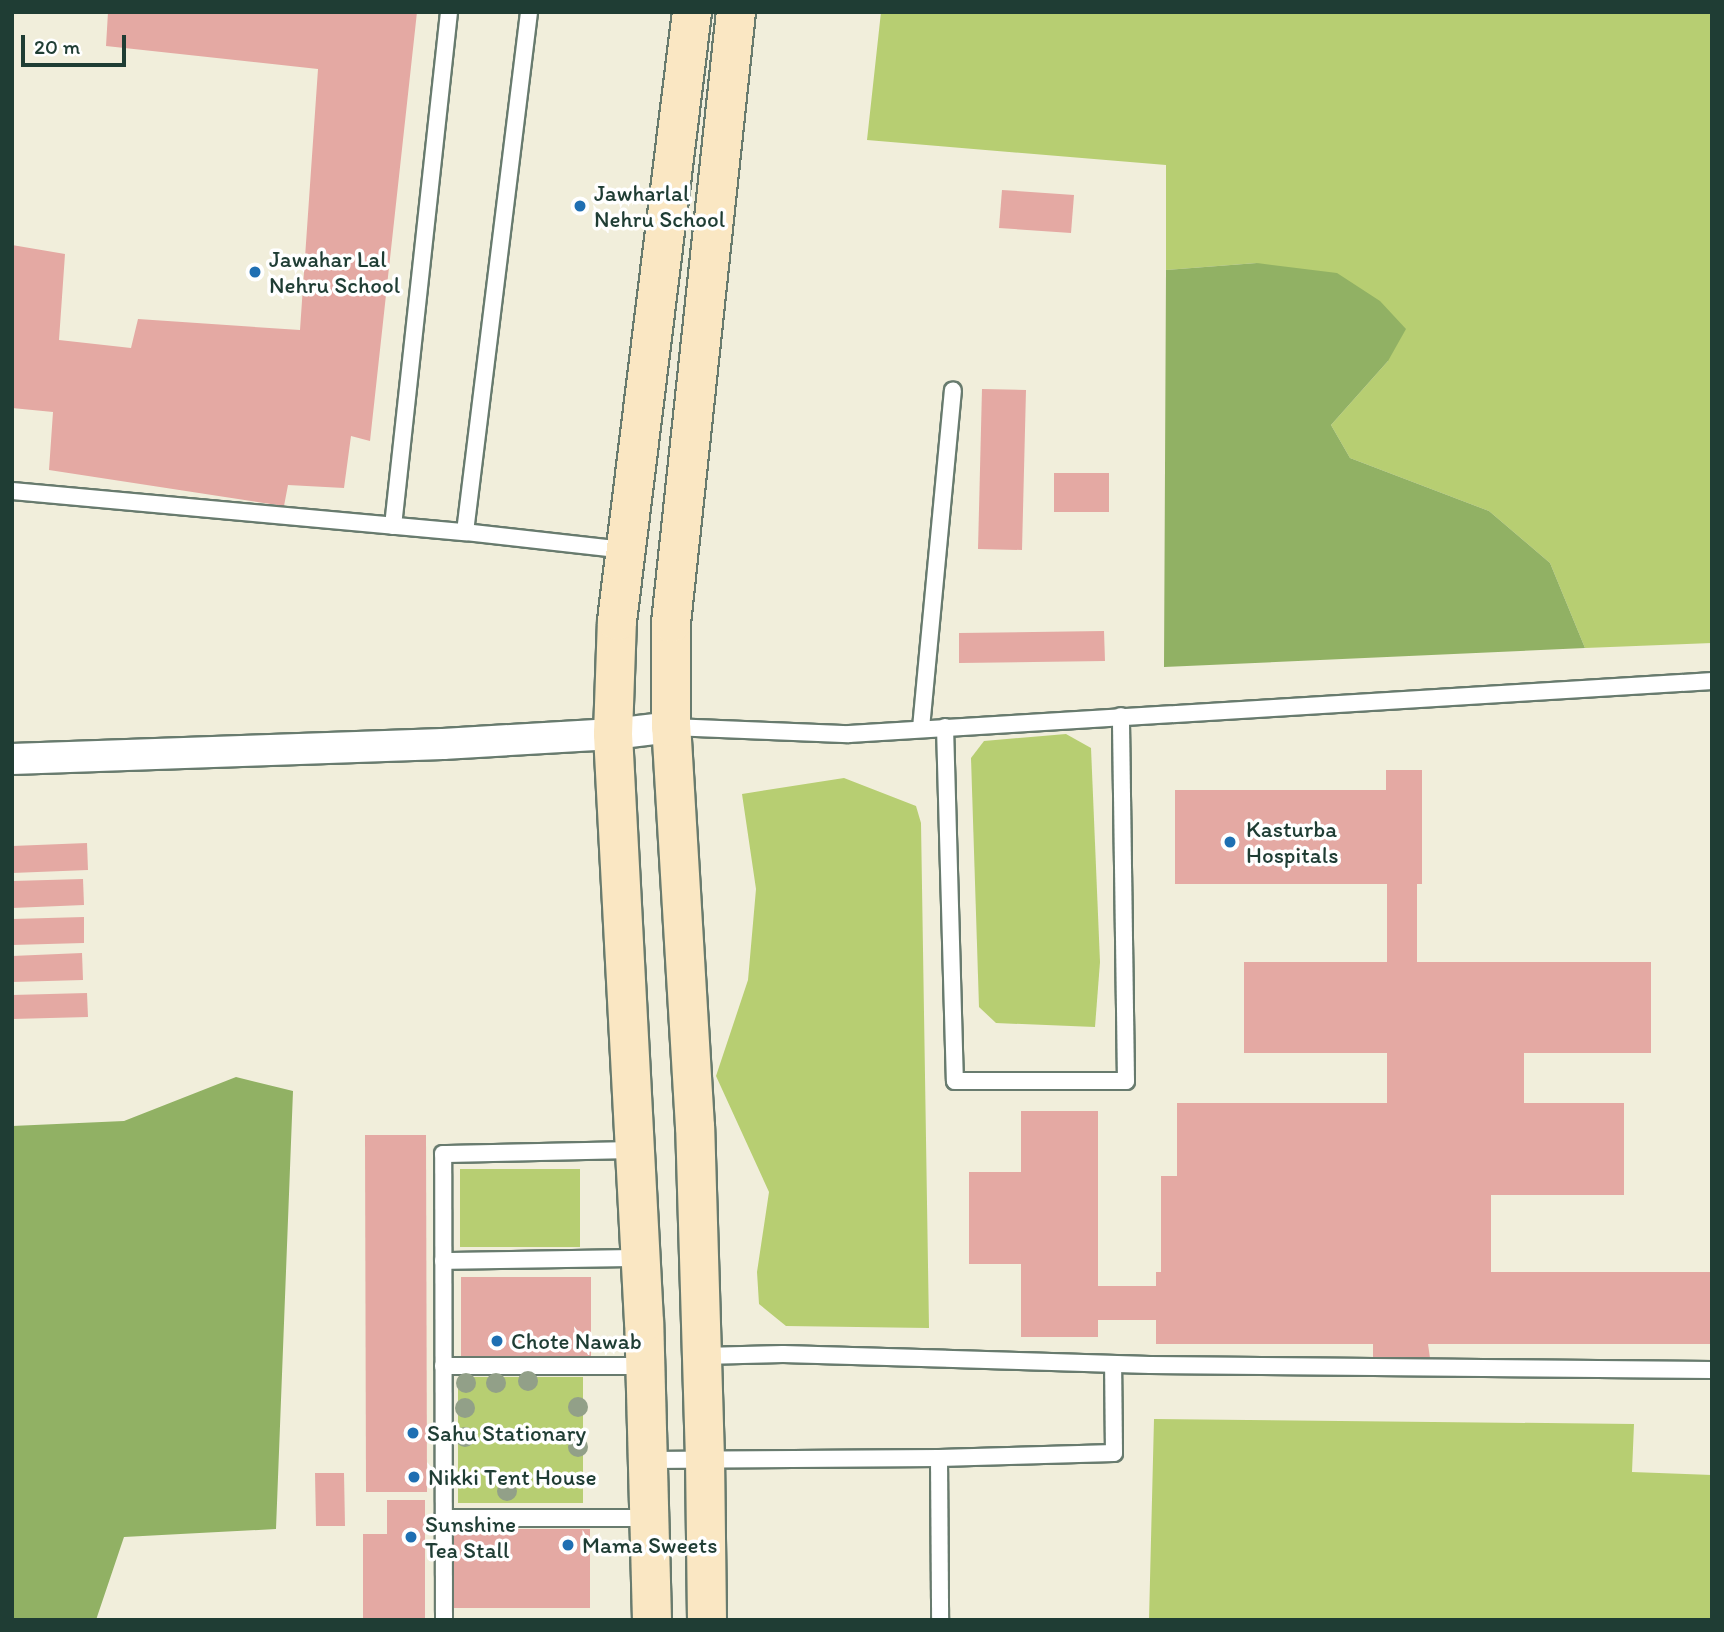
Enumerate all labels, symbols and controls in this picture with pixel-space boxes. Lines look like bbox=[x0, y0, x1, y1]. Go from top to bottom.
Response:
scale bar bbox=[24, 21, 130, 65]
text: 20 m bbox=[34, 34, 80, 59]
place label: Jawharlal Nehru School bbox=[594, 179, 725, 233]
marker: Jawharlal Nehru School bbox=[572, 198, 588, 214]
place label: Jawahar Lal Nehru School bbox=[269, 245, 400, 299]
marker: Jawahar Lal Nehru School bbox=[247, 264, 263, 280]
place label: Kasturba Hospitals bbox=[1246, 815, 1338, 869]
marker: Kasturba Hospitals bbox=[1220, 832, 1240, 852]
place label: Chote Nawab bbox=[511, 1327, 641, 1355]
marker: Chote Nawab bbox=[489, 1333, 505, 1349]
place label: Sahu Stationary bbox=[427, 1419, 587, 1447]
marker: Sahu Stationary bbox=[405, 1425, 421, 1441]
place label: Nikki Tent House bbox=[428, 1463, 594, 1491]
marker: Nikki Tent House bbox=[406, 1469, 422, 1485]
place label: Sunshine Tea Stall bbox=[425, 1510, 516, 1564]
marker: Sunshine Tea Stall bbox=[403, 1529, 419, 1545]
place label: Mama Sweets bbox=[582, 1531, 717, 1559]
marker: Mama Sweets bbox=[560, 1537, 576, 1553]

